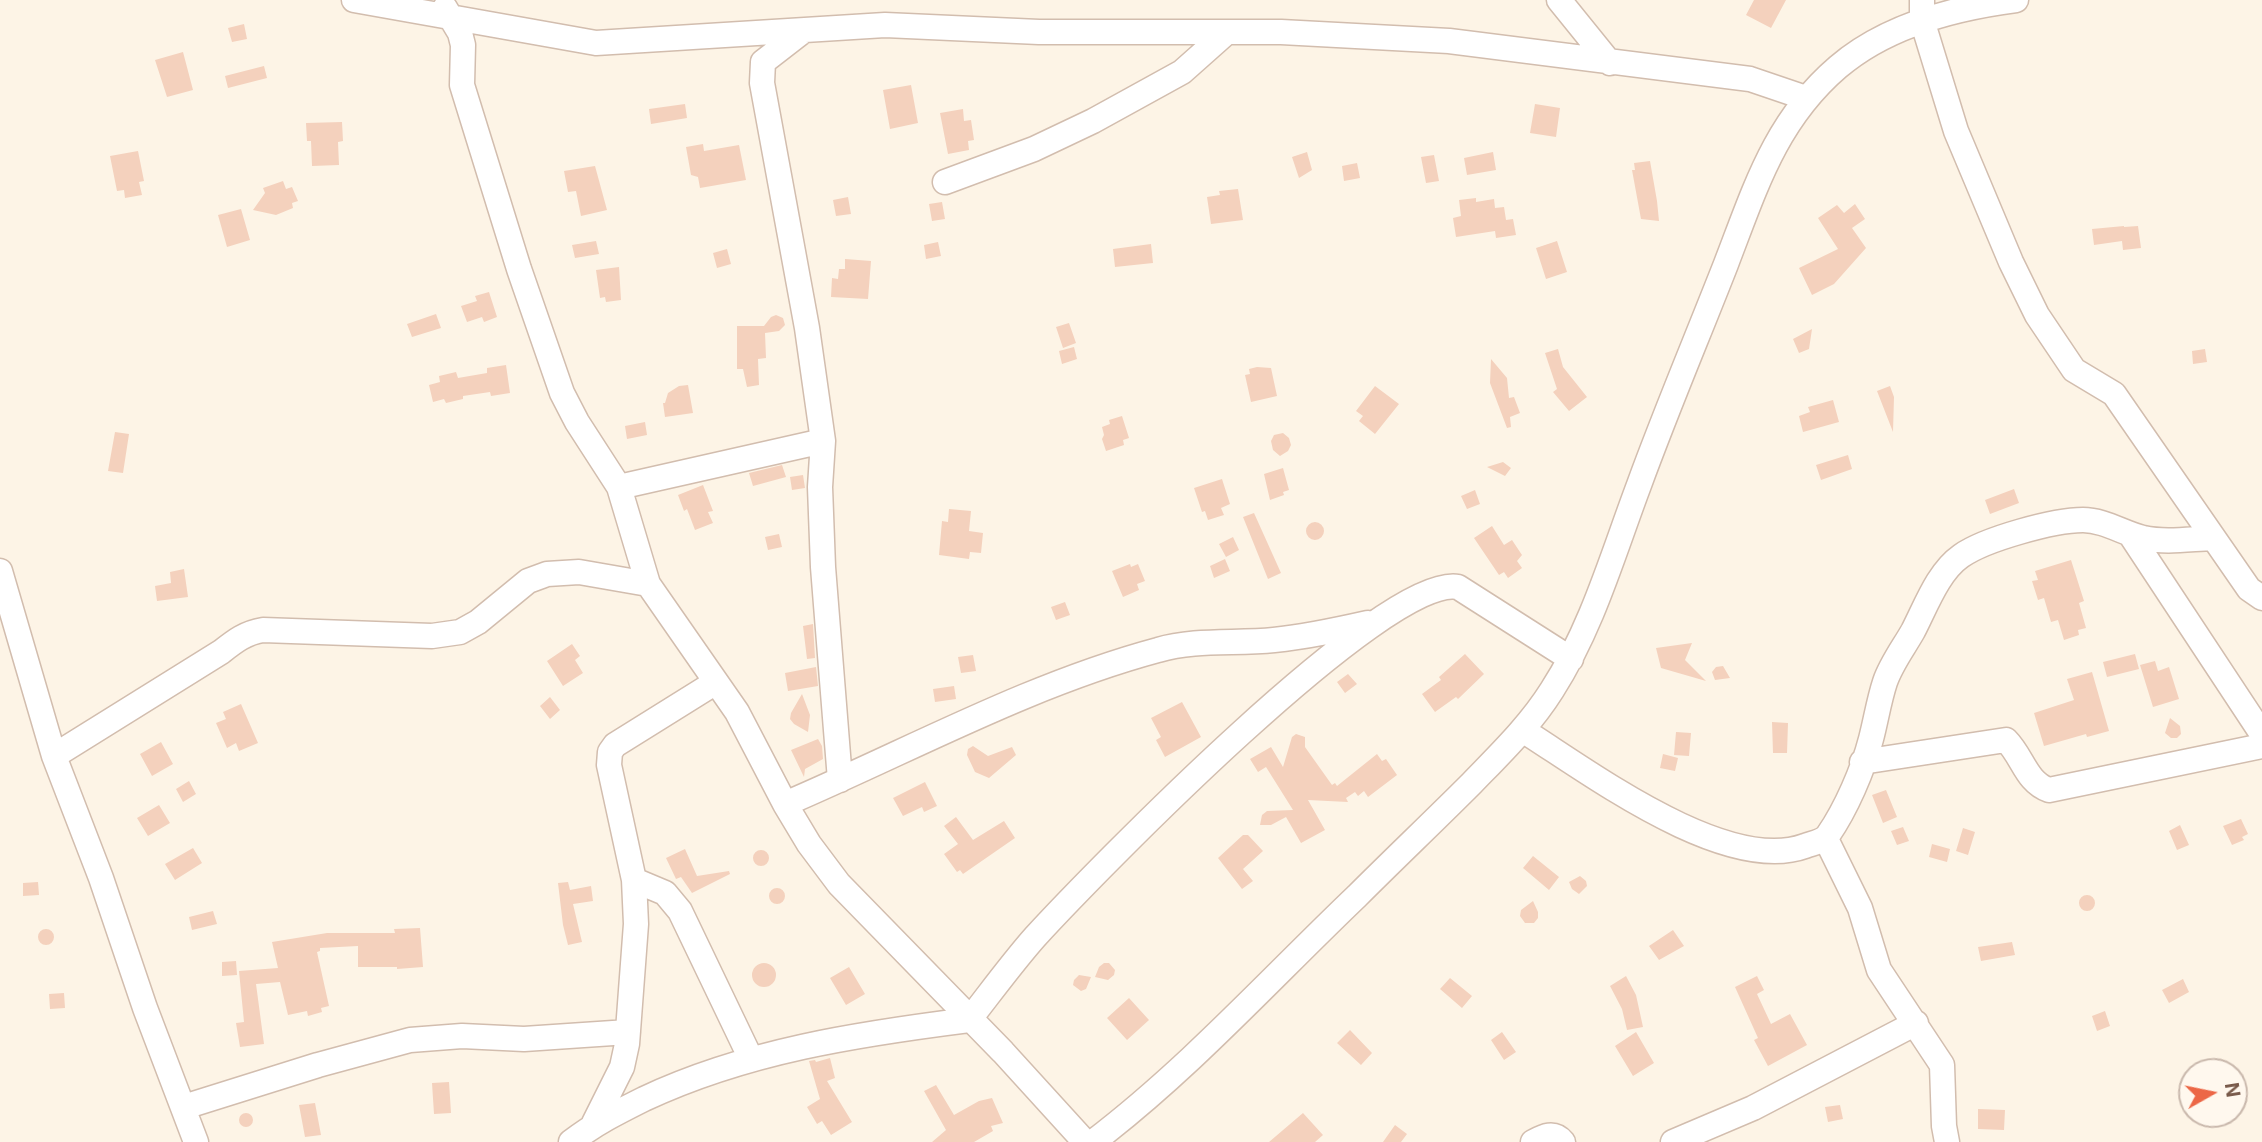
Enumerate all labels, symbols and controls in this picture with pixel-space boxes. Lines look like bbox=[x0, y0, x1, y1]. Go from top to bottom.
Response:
north arrow bbox=[2178, 1058, 2248, 1128]
text: N bbox=[2220, 1081, 2245, 1099]

